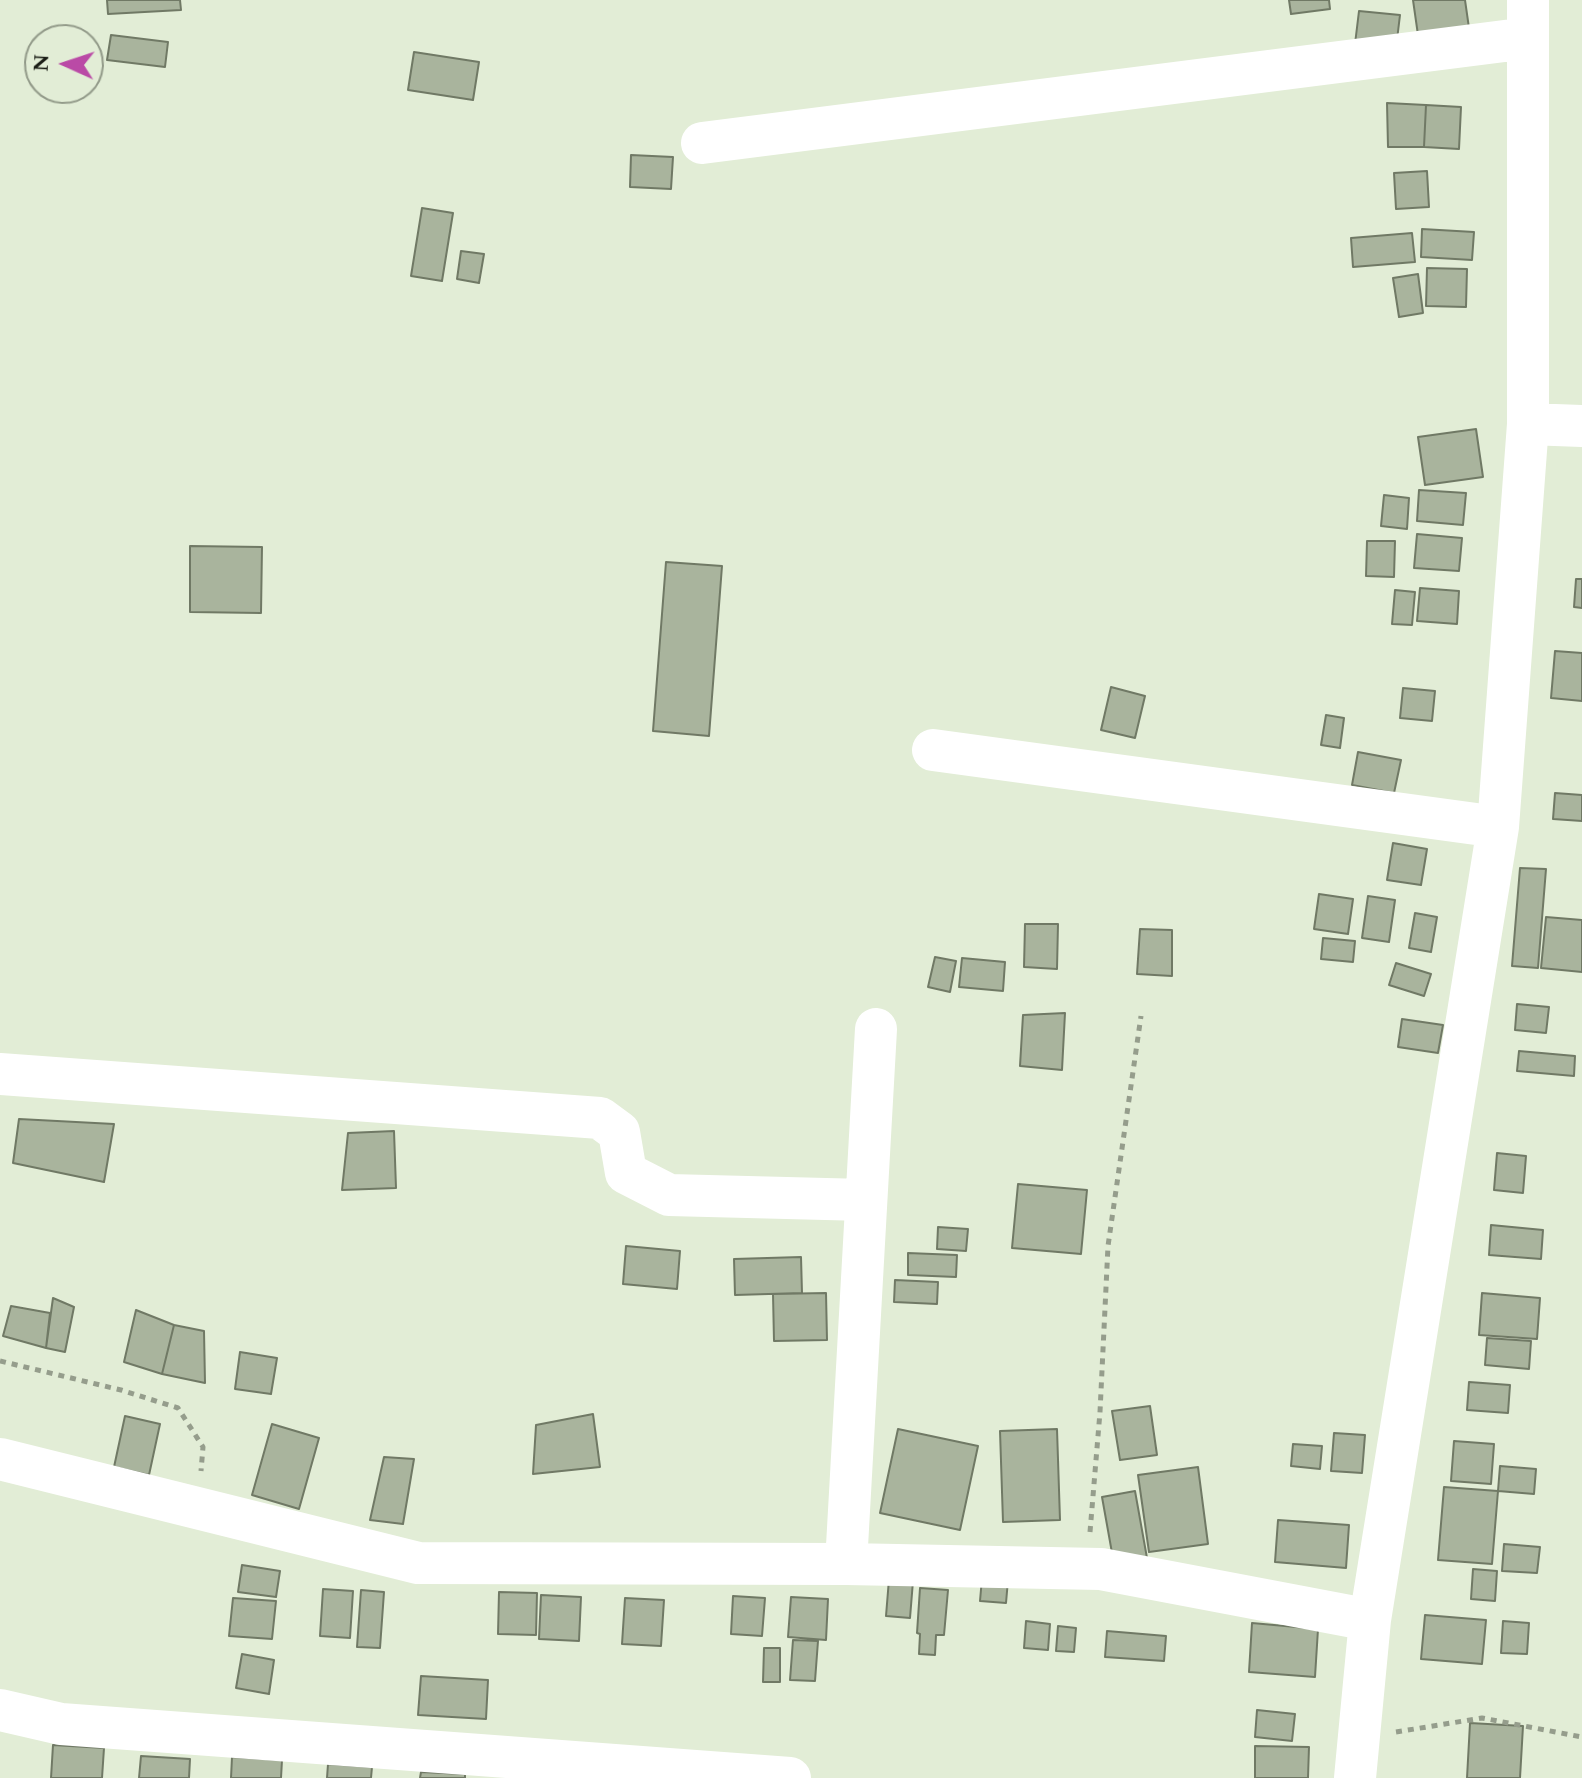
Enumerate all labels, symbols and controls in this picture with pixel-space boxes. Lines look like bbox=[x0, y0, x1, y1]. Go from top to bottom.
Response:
north arrow bbox=[24, 24, 104, 104]
text: N bbox=[25, 53, 58, 73]

